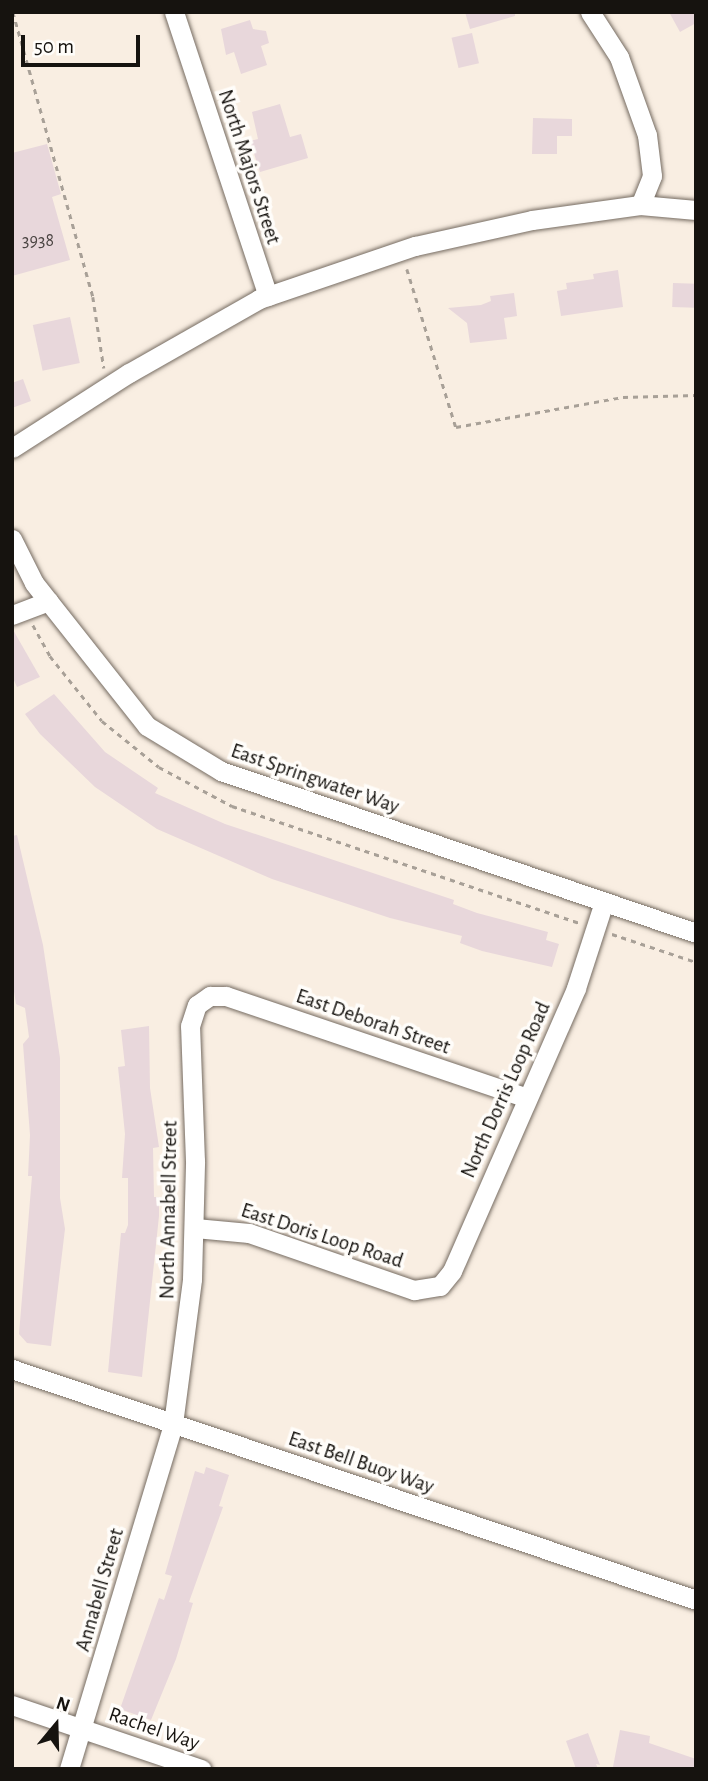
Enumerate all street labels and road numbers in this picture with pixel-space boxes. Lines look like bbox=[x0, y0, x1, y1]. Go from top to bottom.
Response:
street label: North Majors Street bbox=[212, 87, 286, 247]
street label: East Springwater Way bbox=[227, 738, 403, 820]
street label: East Deborah Street bbox=[293, 984, 453, 1060]
street label: North Dorris Loop Road bbox=[456, 998, 556, 1182]
street label: North Annabell Street bbox=[155, 1120, 183, 1300]
street label: East Doris Loop Road bbox=[238, 1198, 406, 1274]
street label: East Bell Buoy Way bbox=[285, 1426, 437, 1500]
street label: Annabell Street bbox=[70, 1526, 130, 1654]
street label: Rachel Way bbox=[105, 1702, 203, 1756]

